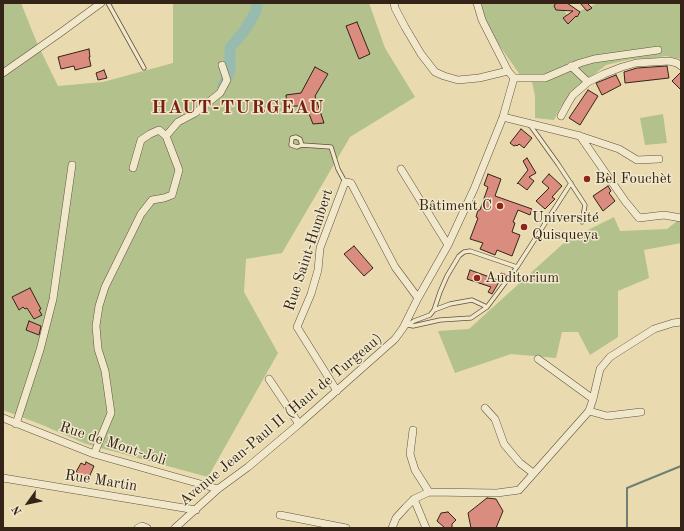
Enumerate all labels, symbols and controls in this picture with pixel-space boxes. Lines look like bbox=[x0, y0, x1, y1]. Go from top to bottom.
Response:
district label: HAUT-TURGEAU bbox=[151, 97, 325, 119]
place label: Bèl Fouchèt bbox=[595, 170, 672, 188]
marker: Bèl Fouchèt bbox=[582, 174, 592, 184]
street label: Rue Saint-Humbert bbox=[281, 187, 337, 313]
place label: Bâtiment C bbox=[419, 197, 492, 215]
marker: Bâtiment C bbox=[495, 201, 505, 211]
place label: Université Quisqueya bbox=[532, 209, 599, 244]
marker: Université Quisqueya bbox=[519, 222, 529, 232]
place label: Auditorium bbox=[485, 269, 559, 287]
marker: Auditorium bbox=[472, 273, 482, 283]
street label: Avenue Jean-Paul II (Haut de Turgeau) bbox=[176, 330, 386, 510]
street label: Rue de Mont-Joli bbox=[57, 418, 169, 470]
street label: Rue Martin bbox=[63, 466, 139, 496]
north arrow bbox=[8, 483, 48, 523]
text: N bbox=[11, 503, 24, 516]

